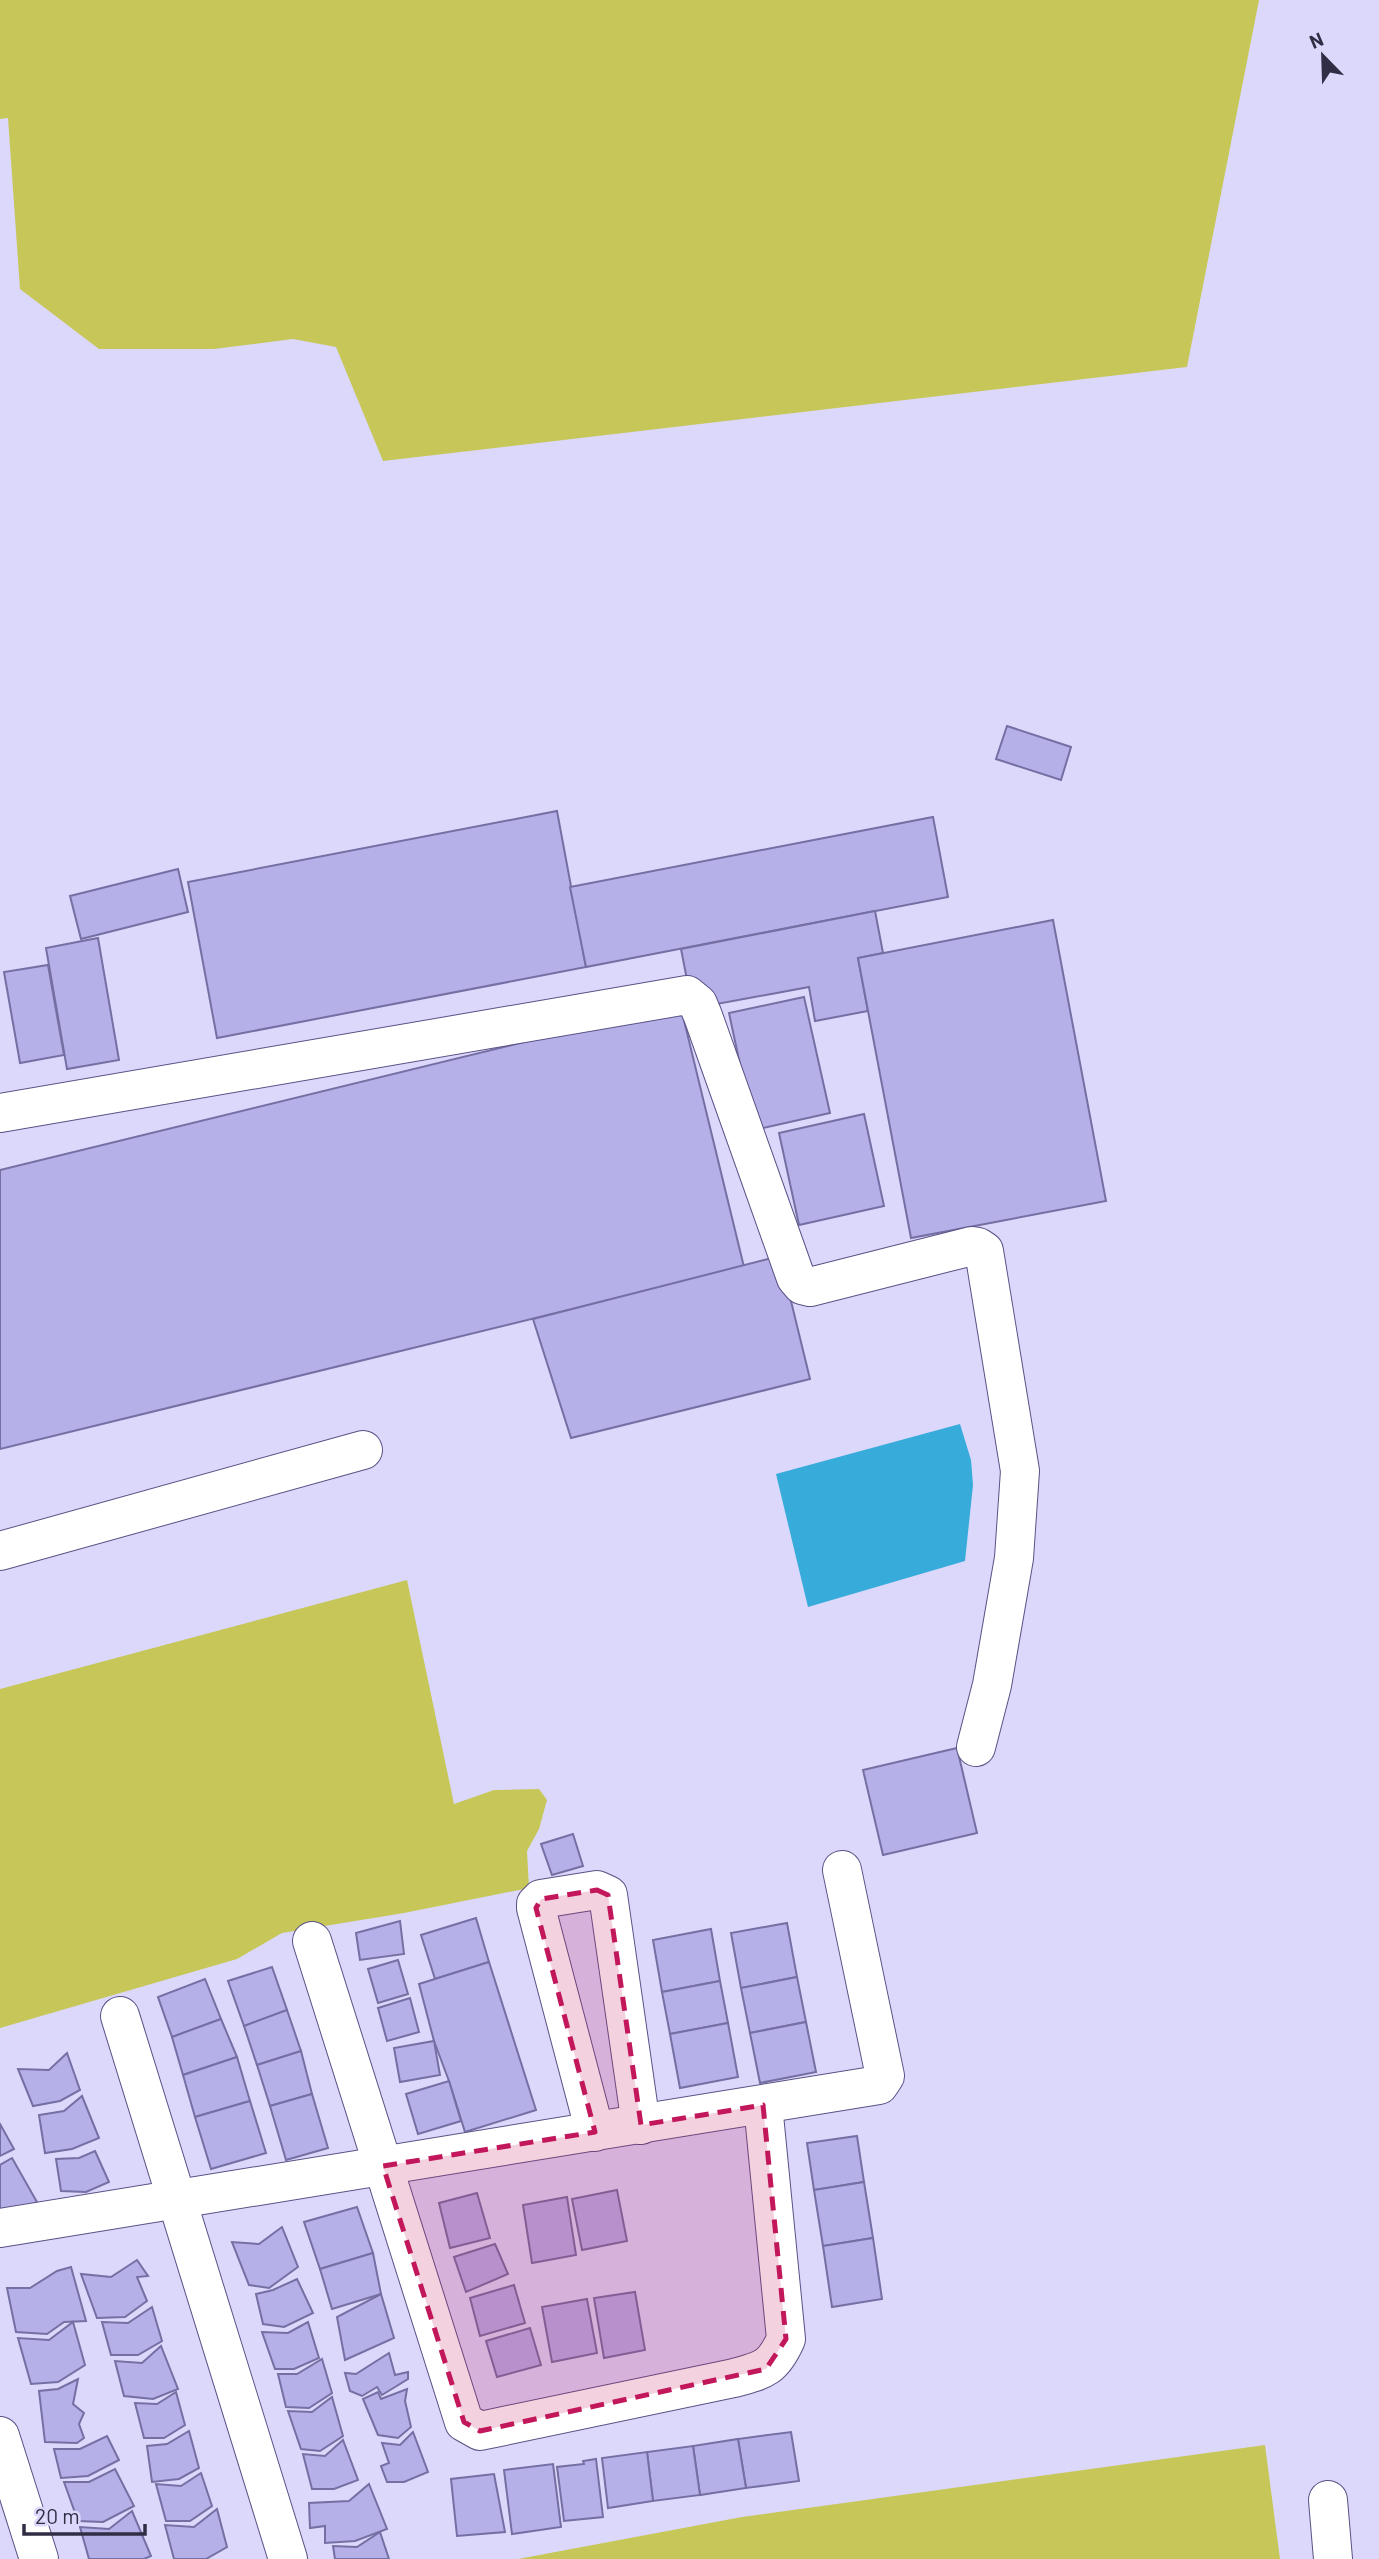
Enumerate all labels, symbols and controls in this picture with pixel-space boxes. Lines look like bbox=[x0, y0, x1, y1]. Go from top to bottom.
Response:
north arrow bbox=[1288, 21, 1358, 91]
text: N bbox=[1306, 27, 1326, 53]
scale bar bbox=[24, 2492, 145, 2536]
text: 20 m bbox=[35, 2503, 80, 2528]

